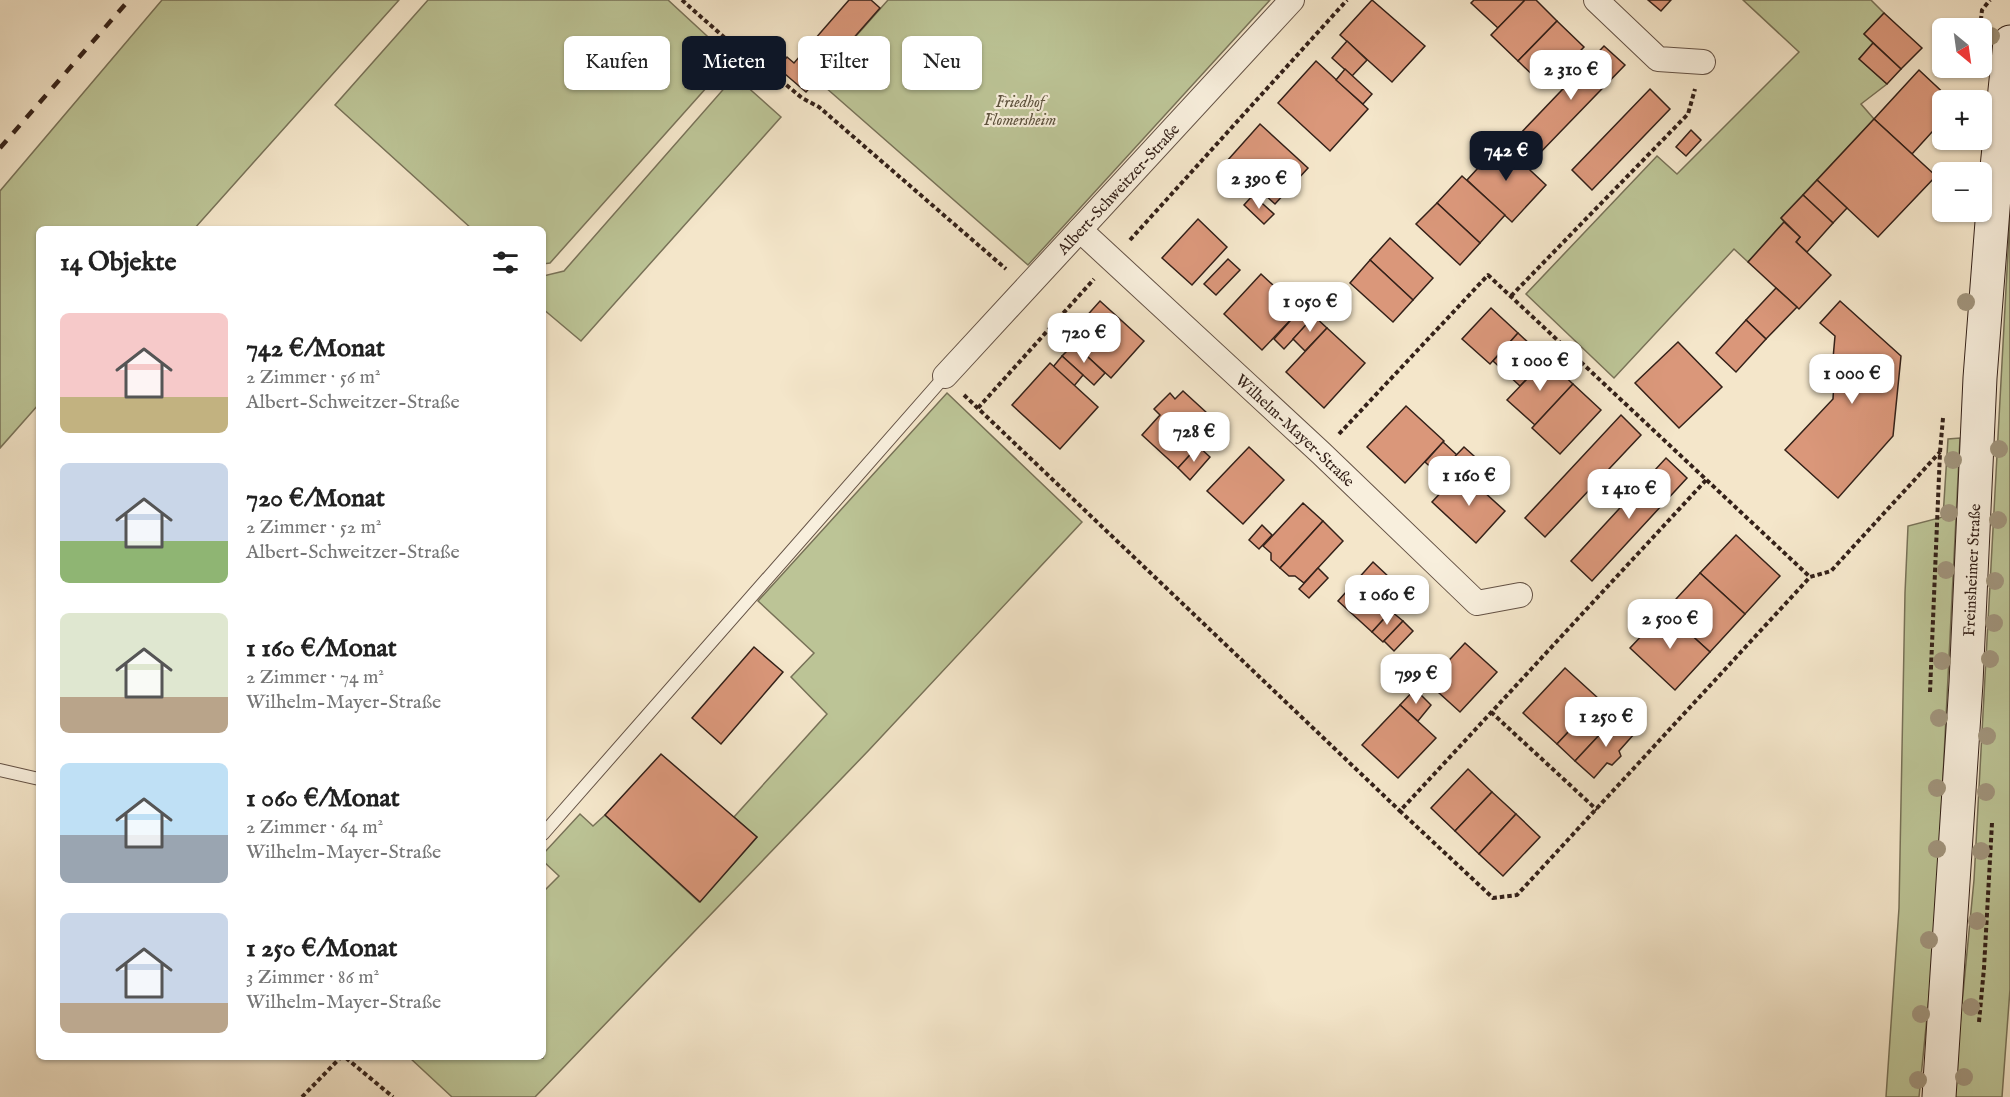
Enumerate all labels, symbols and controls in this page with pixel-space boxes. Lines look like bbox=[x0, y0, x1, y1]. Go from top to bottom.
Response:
north arrow bbox=[1932, 18, 1992, 78]
map controls bbox=[1932, 18, 1992, 222]
chip: Kaufen bbox=[564, 36, 670, 90]
chip: Mieten bbox=[682, 36, 786, 90]
chip: Filter bbox=[798, 36, 890, 90]
chip: Neu bbox=[902, 36, 982, 90]
pin: 2 310 € bbox=[1516, 50, 1626, 101]
text: 2 310 € bbox=[1544, 57, 1598, 82]
button: + bbox=[1932, 90, 1992, 150]
park label: Friedhof Flomersheim bbox=[984, 93, 1056, 131]
street label: Albert-Schweitzer-Straße bbox=[1053, 120, 1185, 260]
pin: 742 € bbox=[1464, 131, 1548, 182]
text: 742 € bbox=[1484, 138, 1528, 163]
pin: 2 390 € bbox=[1204, 159, 1314, 210]
button: − bbox=[1932, 162, 1992, 222]
text: 2 390 € bbox=[1231, 166, 1287, 191]
text: 14 Objekte bbox=[60, 246, 176, 279]
icon: filters bbox=[489, 246, 522, 279]
pin: 1 050 € bbox=[1255, 282, 1365, 333]
text: 1 050 € bbox=[1283, 289, 1337, 314]
pin: 720 € bbox=[1042, 313, 1126, 364]
text: 720 € bbox=[1062, 320, 1106, 345]
text: 742 €/Monat bbox=[246, 332, 385, 365]
icon: home bbox=[108, 337, 180, 409]
pin: 1 000 € bbox=[1485, 341, 1595, 392]
text: 1 000 € bbox=[1511, 348, 1569, 373]
pin: 1 000 € bbox=[1797, 354, 1907, 405]
text: 1 000 € bbox=[1823, 361, 1881, 386]
text: 2 Zimmer · 56 m² bbox=[246, 365, 381, 390]
street label: Wilhelm-Mayer-Straße bbox=[1230, 371, 1358, 492]
text: Albert-Schweitzer-Straße bbox=[246, 390, 460, 415]
pin: 728 € bbox=[1152, 412, 1236, 463]
text: 728 € bbox=[1173, 419, 1215, 444]
pin: 1 160 € bbox=[1414, 456, 1524, 507]
text: 1 160 € bbox=[1442, 463, 1496, 488]
pin: 1 410 € bbox=[1574, 469, 1684, 520]
text: 1 410 € bbox=[1602, 476, 1656, 501]
text: 720 €/Monat bbox=[246, 482, 385, 515]
icon: home bbox=[108, 487, 180, 559]
street label: Freinsheimer Straße bbox=[1960, 503, 1986, 637]
text: 2 Zimmer · 52 m² bbox=[246, 515, 382, 540]
text: Albert-Schweitzer-Straße bbox=[246, 540, 460, 565]
pin: 1 060 € bbox=[1332, 575, 1442, 626]
text: 1 060 € bbox=[1359, 582, 1415, 607]
pin: 2 500 € bbox=[1615, 599, 1725, 650]
text: 2 500 € bbox=[1642, 606, 1698, 631]
text: 1 160 €/Monat bbox=[246, 632, 397, 665]
icon: home bbox=[108, 637, 180, 709]
pin: 799 € bbox=[1374, 654, 1458, 705]
text: 799 € bbox=[1395, 661, 1437, 686]
text: 2 Zimmer · 74 m² bbox=[246, 665, 384, 690]
text: Wilhelm-Mayer-Straße bbox=[246, 690, 441, 715]
pin: 1 250 € bbox=[1551, 697, 1661, 748]
text: 1 250 € bbox=[1579, 704, 1633, 729]
text: 1 060 €/Monat bbox=[246, 782, 400, 815]
icon: home bbox=[108, 787, 180, 859]
text: 2 Zimmer · 64 m² bbox=[246, 815, 383, 840]
text: Wilhelm-Mayer-Straße bbox=[246, 840, 441, 865]
text: 1 250 €/Monat bbox=[246, 932, 397, 965]
icon: home bbox=[108, 937, 180, 1009]
text: 3 Zimmer · 86 m² bbox=[246, 965, 379, 990]
text: Wilhelm-Mayer-Straße bbox=[246, 990, 441, 1015]

